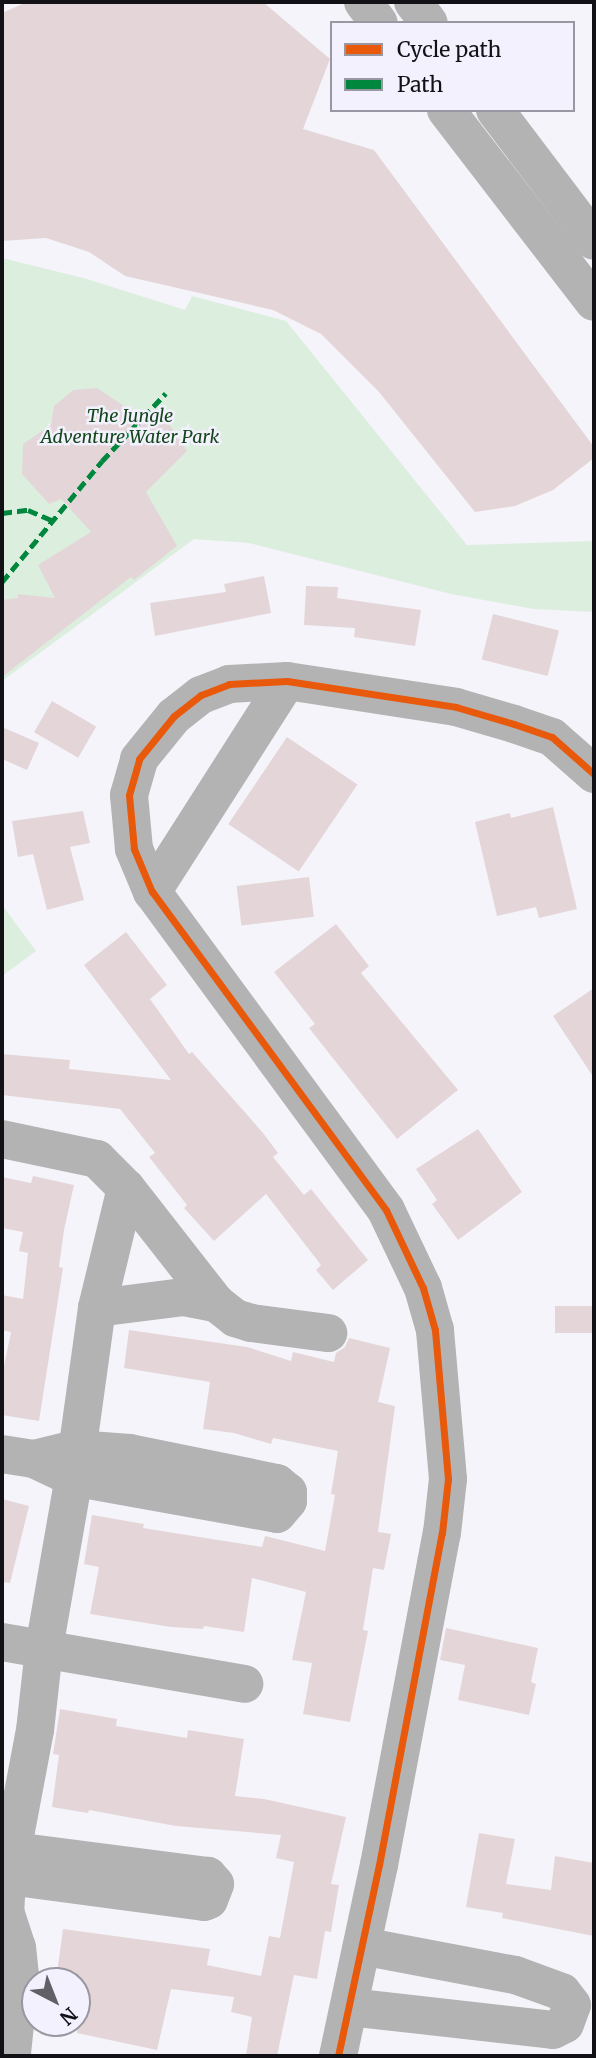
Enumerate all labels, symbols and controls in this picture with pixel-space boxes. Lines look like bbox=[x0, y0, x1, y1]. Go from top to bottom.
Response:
legend bbox=[330, 21, 575, 112]
text: Cycle path bbox=[397, 36, 501, 63]
text: Path bbox=[397, 71, 443, 98]
park label: The Jungle Adventure Water Park bbox=[41, 406, 219, 448]
north arrow bbox=[21, 1967, 91, 2037]
text: N bbox=[55, 2002, 82, 2030]

